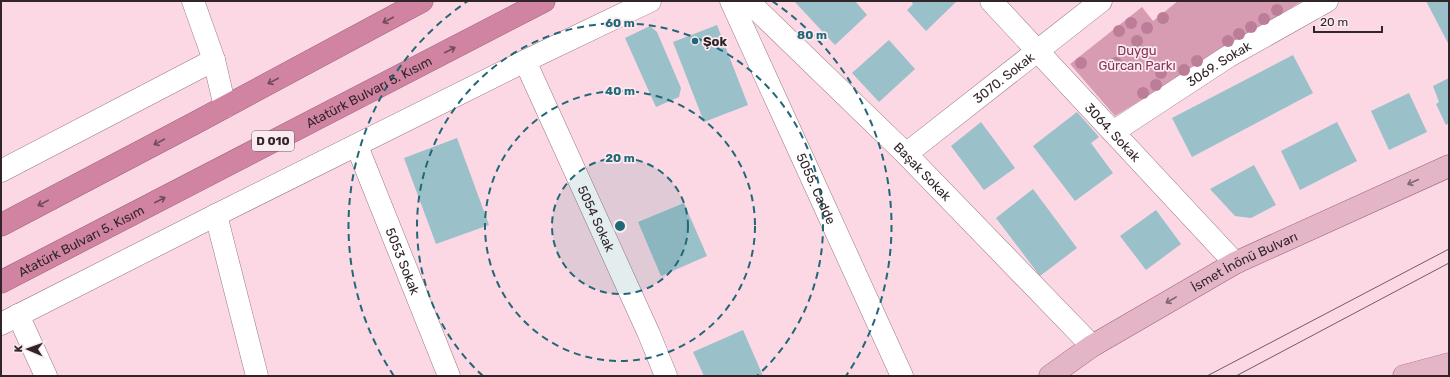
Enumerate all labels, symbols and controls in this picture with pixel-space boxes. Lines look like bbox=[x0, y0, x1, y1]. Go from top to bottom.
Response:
scale bar bbox=[1314, 8, 1382, 34]
text: 20 m bbox=[1320, 15, 1348, 29]
one-way arrow bbox=[382, 16, 394, 24]
text: 60 m bbox=[605, 16, 635, 30]
text: 80 m bbox=[797, 28, 827, 42]
place label: Şok bbox=[703, 34, 728, 49]
marker: Şok bbox=[690, 36, 700, 46]
street label: 3069. Sokak bbox=[1184, 38, 1254, 90]
park label: Duygu Gürcan Parkı bbox=[1098, 43, 1176, 73]
one-way arrow bbox=[443, 46, 455, 53]
street label: 3070. Sokak bbox=[970, 49, 1038, 106]
street label: Atatürk Bulvarı 5. Kısım bbox=[303, 53, 434, 131]
one-way arrow bbox=[267, 78, 279, 86]
text: 40 m bbox=[605, 84, 635, 98]
street label: 3064. Sokak bbox=[1082, 100, 1144, 165]
road number: D 010 bbox=[252, 131, 294, 151]
one-way arrow bbox=[153, 139, 165, 147]
street label: Başak Sokak bbox=[891, 139, 954, 204]
text: 20 m bbox=[605, 151, 635, 165]
street label: 5055. Cadde bbox=[793, 151, 839, 227]
one-way arrow bbox=[1408, 179, 1420, 186]
street label: 5054 Sokak bbox=[575, 183, 618, 254]
one-way arrow bbox=[154, 195, 166, 203]
one-way arrow bbox=[38, 199, 50, 207]
street label: Atatürk Bulvarı 5. Kısım bbox=[16, 202, 147, 280]
centre of rings bbox=[613, 219, 627, 233]
street label: 5053 Sokak bbox=[382, 226, 423, 297]
street label: İsmet İnönü Bulvarı bbox=[1189, 229, 1300, 295]
one-way arrow bbox=[1165, 297, 1177, 305]
north arrow bbox=[8, 329, 48, 369]
text: K bbox=[12, 344, 25, 353]

